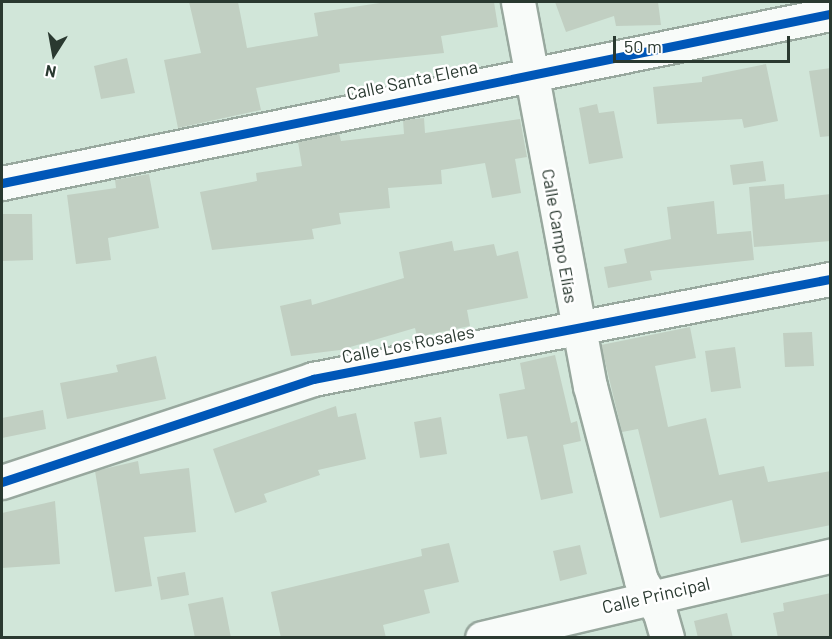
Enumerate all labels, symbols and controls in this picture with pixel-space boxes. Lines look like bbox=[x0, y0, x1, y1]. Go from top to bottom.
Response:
north arrow bbox=[24, 24, 84, 84]
scale bar bbox=[616, 24, 793, 62]
text: 50 m bbox=[624, 35, 662, 57]
street label: Calle Santa Elena bbox=[344, 56, 480, 104]
text: N bbox=[43, 62, 58, 83]
street label: Calle Campo Elías bbox=[538, 167, 582, 305]
street label: Calle Los Rosales bbox=[340, 321, 476, 367]
street label: Calle Principal bbox=[600, 572, 712, 618]

